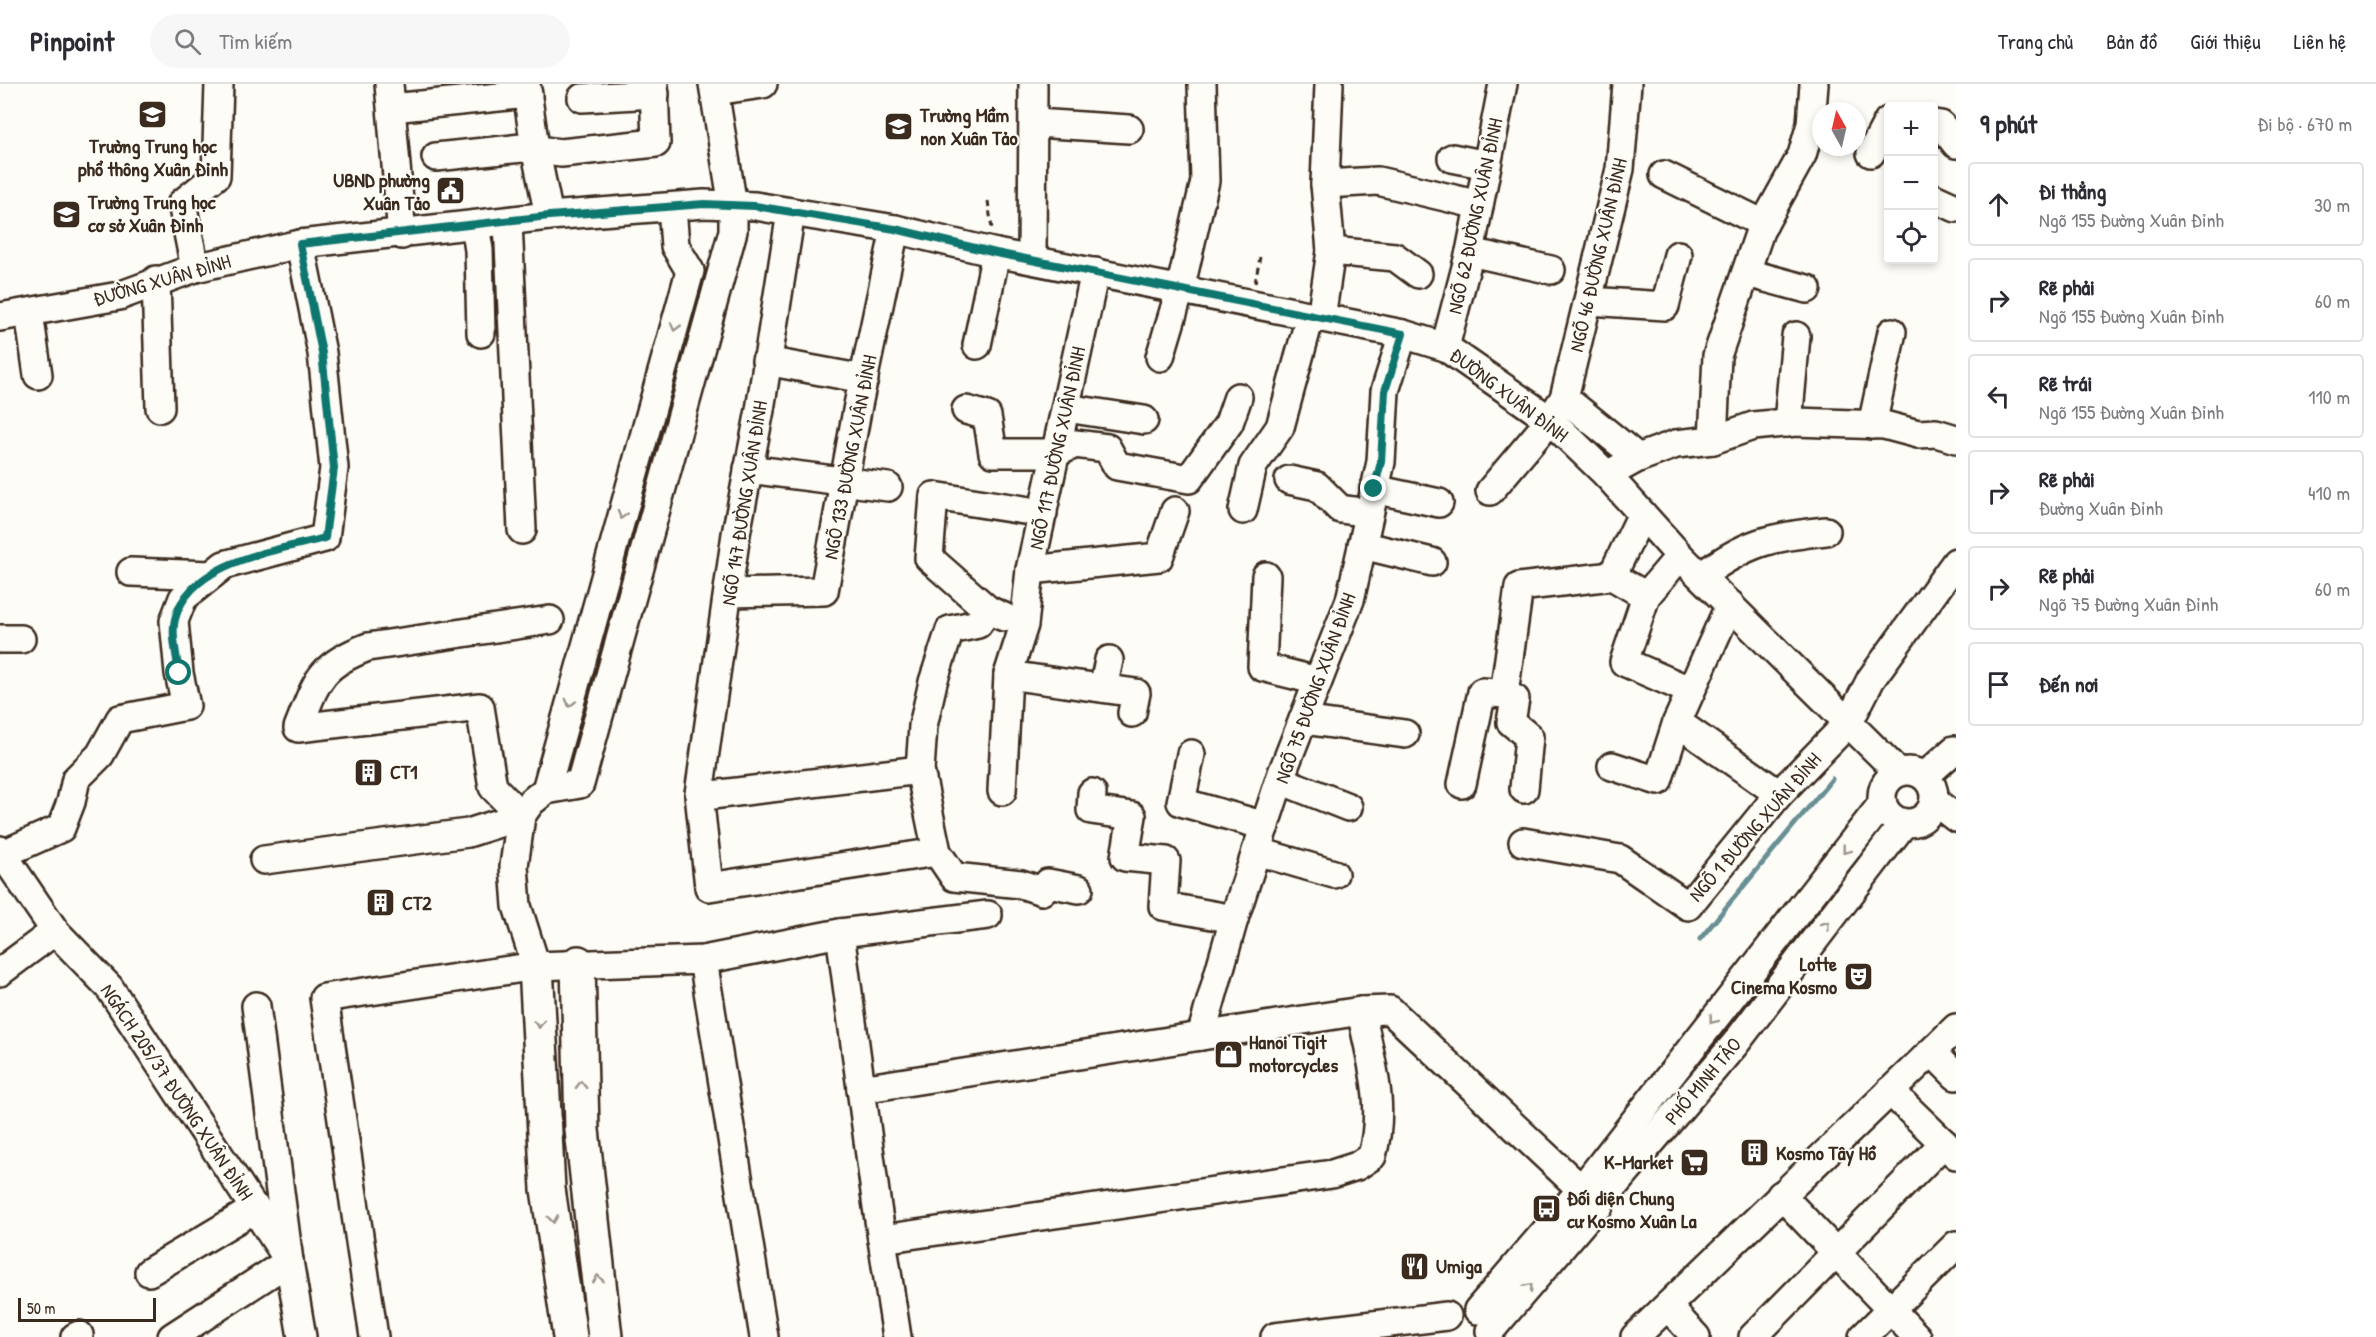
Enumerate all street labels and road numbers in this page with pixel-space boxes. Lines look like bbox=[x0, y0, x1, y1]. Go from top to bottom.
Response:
street label: NGÕ 62 ĐƯỜNG XUÂN ĐỈNH bbox=[1441, 115, 1508, 316]
street label: NGÕ 46 ĐƯỜNG XUÂN ĐỈNH bbox=[1562, 156, 1633, 354]
street label: ĐƯỜNG XUÂN ĐỈNH bbox=[90, 247, 234, 312]
street label: ĐƯỜNG XUÂN ĐỈNH bbox=[1445, 341, 1574, 448]
street label: NGÕ 117 ĐƯỜNG XUÂN ĐỈNH bbox=[1022, 344, 1091, 552]
street label: NGÕ 133 ĐƯỜNG XUÂN ĐỈNH bbox=[816, 353, 883, 561]
street label: NGÕ 147 ĐƯỜNG XUÂN ĐỈNH bbox=[714, 399, 773, 607]
street label: NGÕ 75 ĐƯỜNG XUÂN ĐỈNH bbox=[1268, 589, 1362, 787]
street label: NGÕ 1 ĐƯỜNG XUÂN ĐỈNH bbox=[1682, 746, 1827, 907]
street label: NGÁCH 205/37 ĐƯỜNG XUÂN ĐỈNH bbox=[95, 978, 260, 1205]
street label: PHỐ MINH TẢO bbox=[1658, 1031, 1747, 1130]

